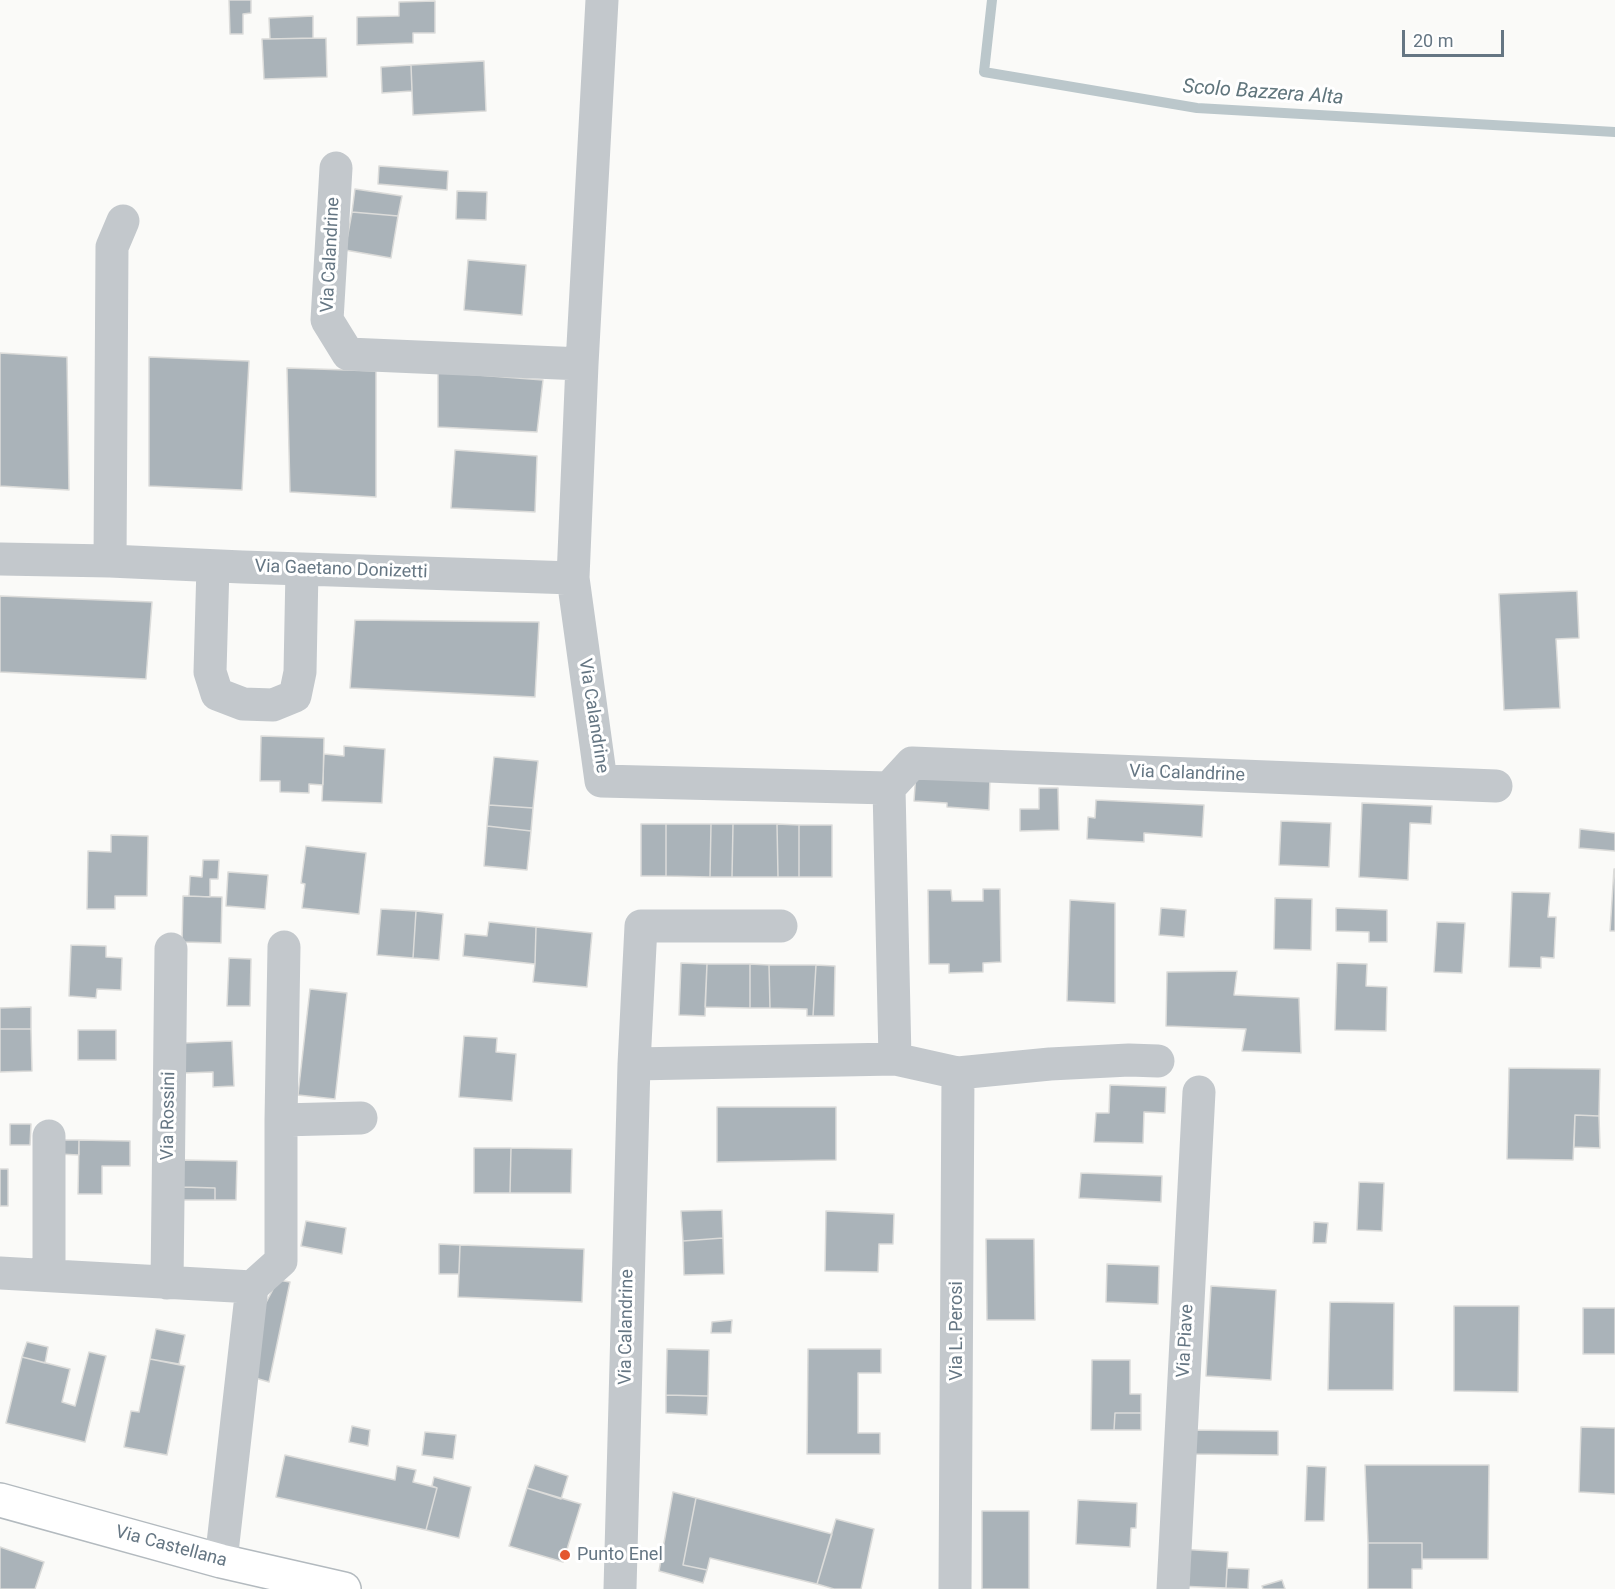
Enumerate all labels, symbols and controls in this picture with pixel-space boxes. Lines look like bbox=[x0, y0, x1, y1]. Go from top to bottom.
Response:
scale bar bbox=[1405, 18, 1507, 56]
text: 20 m bbox=[1413, 30, 1453, 51]
water label: Scolo Bazzera Alta bbox=[1182, 75, 1344, 111]
street label: Via Calandrine bbox=[317, 197, 345, 313]
street label: Via Gaetano Donizetti bbox=[254, 556, 428, 584]
street label: Via Calandrine bbox=[573, 657, 613, 775]
street label: Via Calandrine bbox=[1129, 761, 1245, 787]
street label: Via Rossini bbox=[157, 1071, 181, 1161]
street label: Via Calandrine bbox=[615, 1269, 639, 1385]
street label: Via L. Perosi bbox=[946, 1281, 968, 1381]
street label: Via Piave bbox=[1173, 1304, 1199, 1378]
street label: Via Castellana bbox=[113, 1522, 229, 1572]
place label: Punto Enel bbox=[577, 1544, 663, 1566]
marker: Punto Enel bbox=[558, 1548, 572, 1562]

